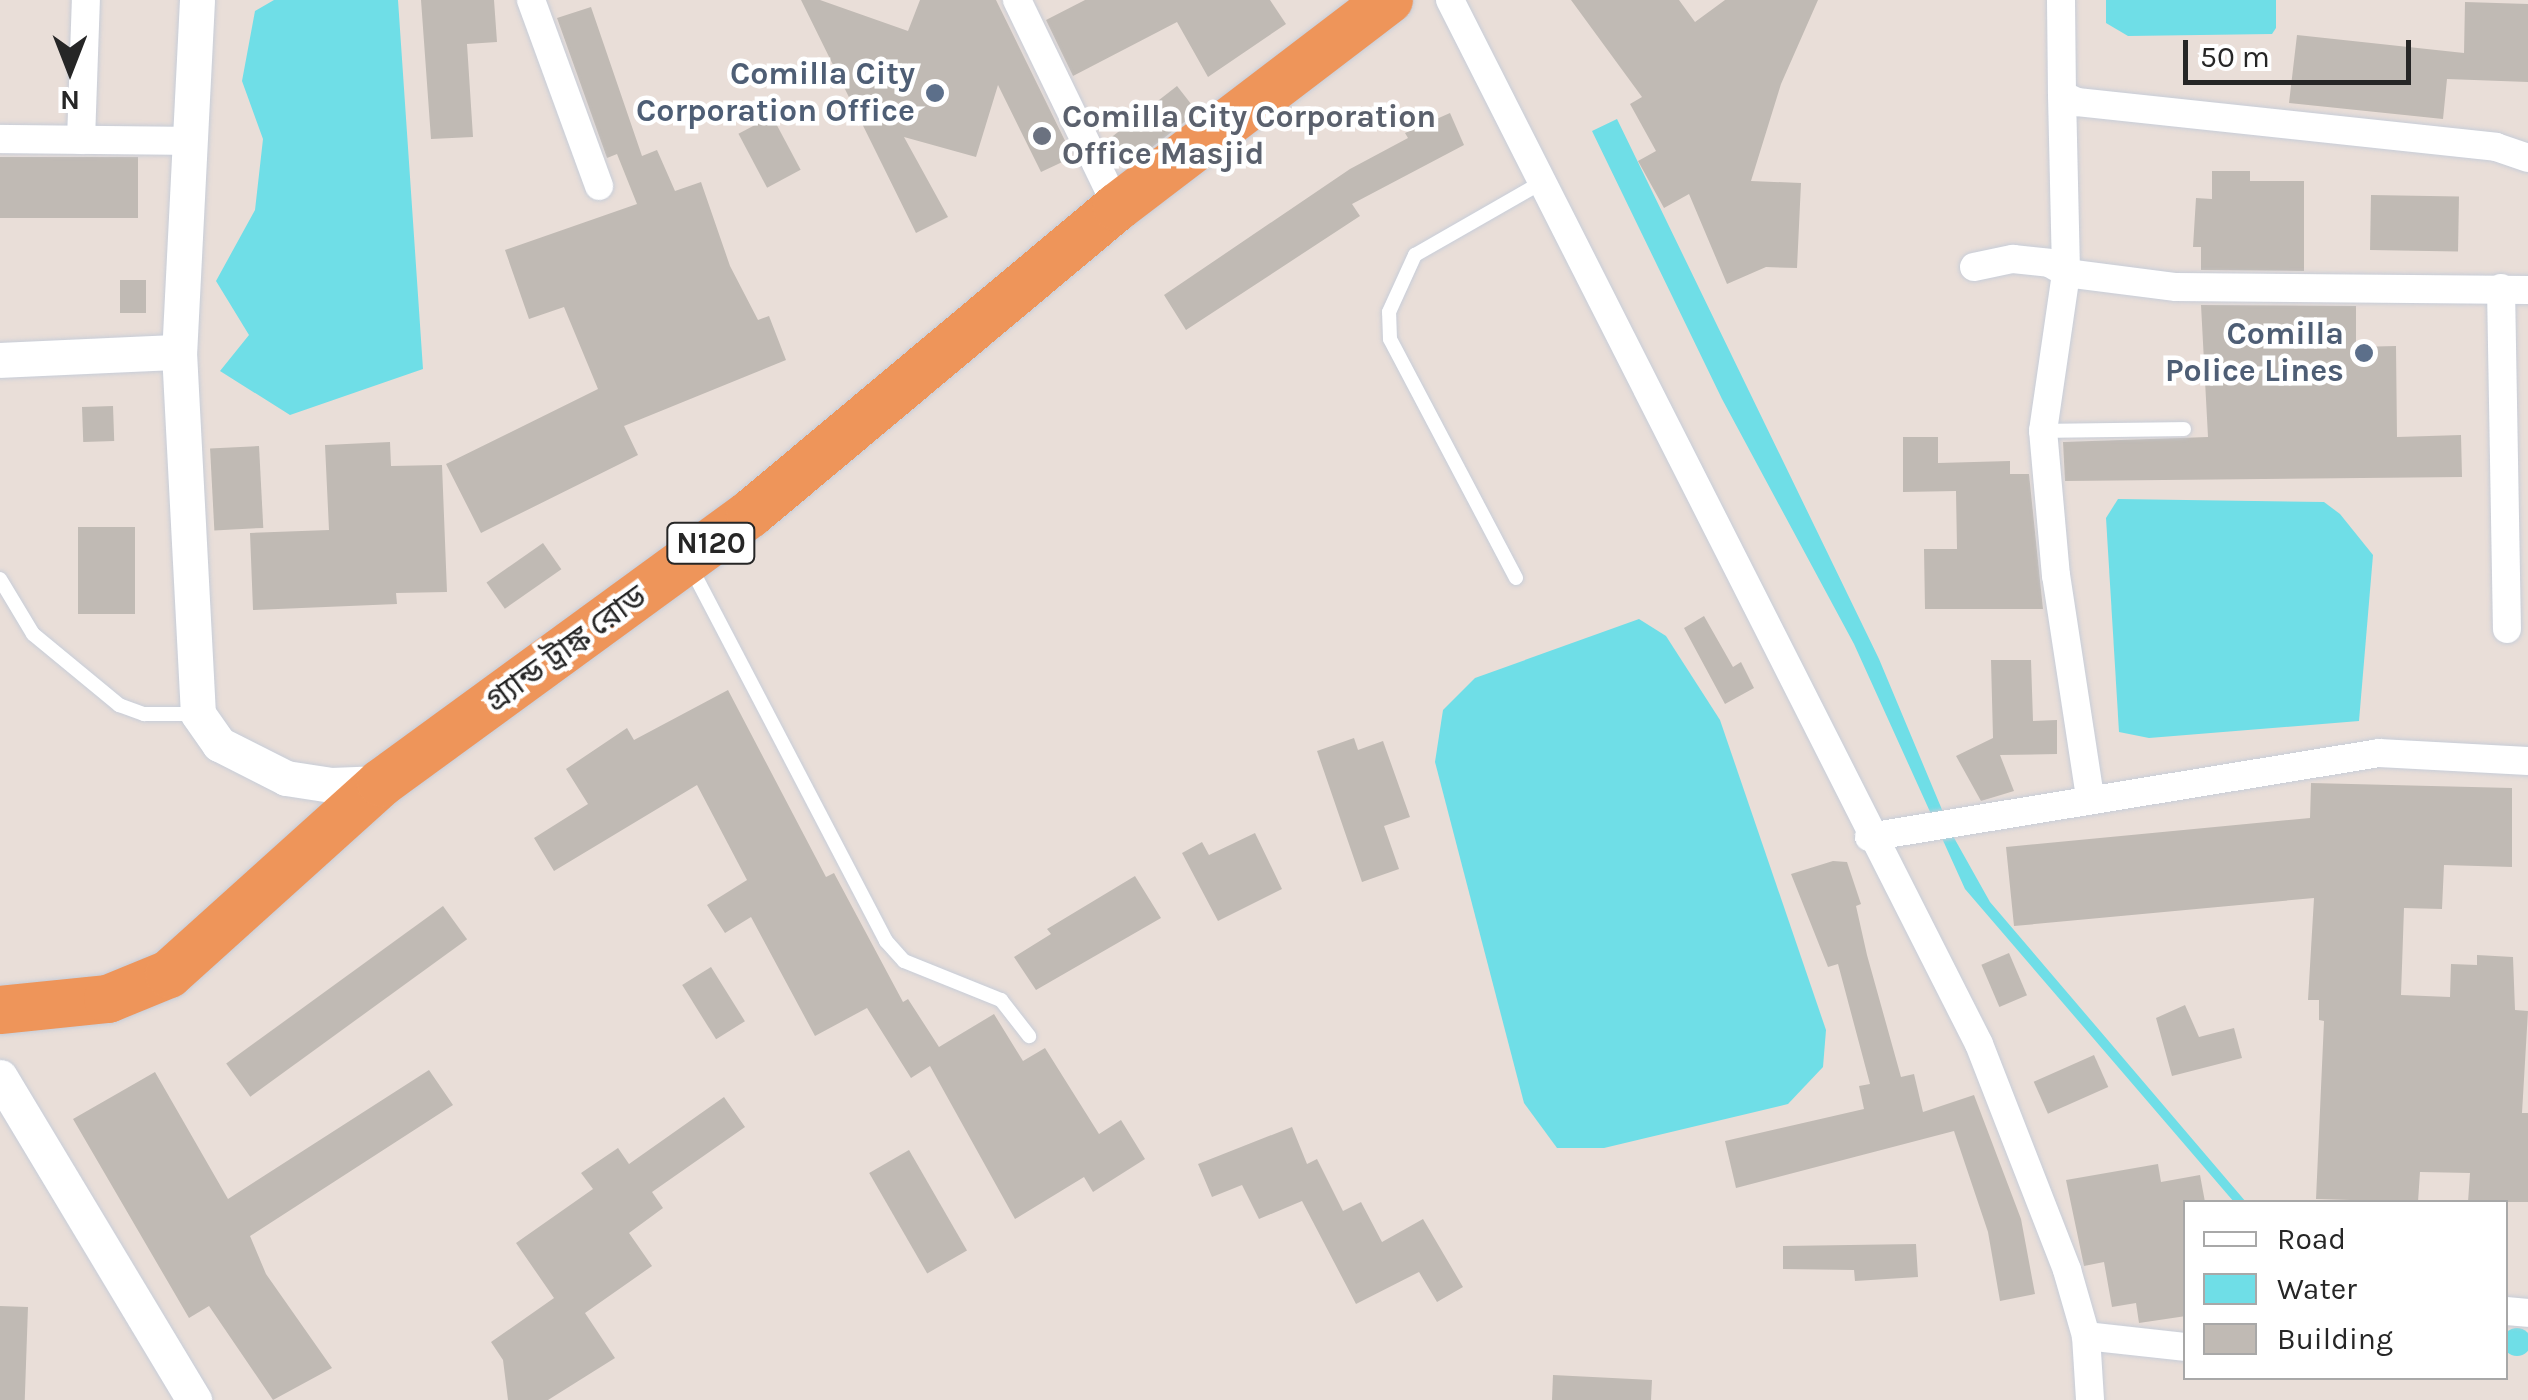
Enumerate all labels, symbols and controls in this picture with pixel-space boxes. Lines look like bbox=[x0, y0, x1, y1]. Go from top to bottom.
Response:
north arrow bbox=[20, 20, 120, 120]
scale bar bbox=[2188, 20, 2416, 82]
text: 50 m bbox=[2200, 39, 2270, 75]
place label: Comilla City Corporation Office bbox=[636, 56, 915, 131]
marker: Comilla City Corporation Office bbox=[924, 82, 946, 104]
text: N bbox=[60, 84, 80, 117]
place label: Comilla City Corporation Office Masjid bbox=[1062, 99, 1436, 174]
marker: Comilla City Corporation Office Masjid bbox=[1031, 125, 1053, 147]
place label: Comilla Police Lines bbox=[2165, 316, 2344, 391]
marker: Comilla Police Lines bbox=[2353, 342, 2375, 364]
road number: N120 bbox=[666, 518, 756, 568]
street label: গ্র্যান্ড ট্রাঙ্ক রোড bbox=[478, 578, 654, 720]
legend bbox=[2183, 1200, 2508, 1380]
text: Road bbox=[2277, 1221, 2346, 1257]
text: Water bbox=[2277, 1271, 2357, 1307]
text: Building bbox=[2277, 1321, 2393, 1357]

